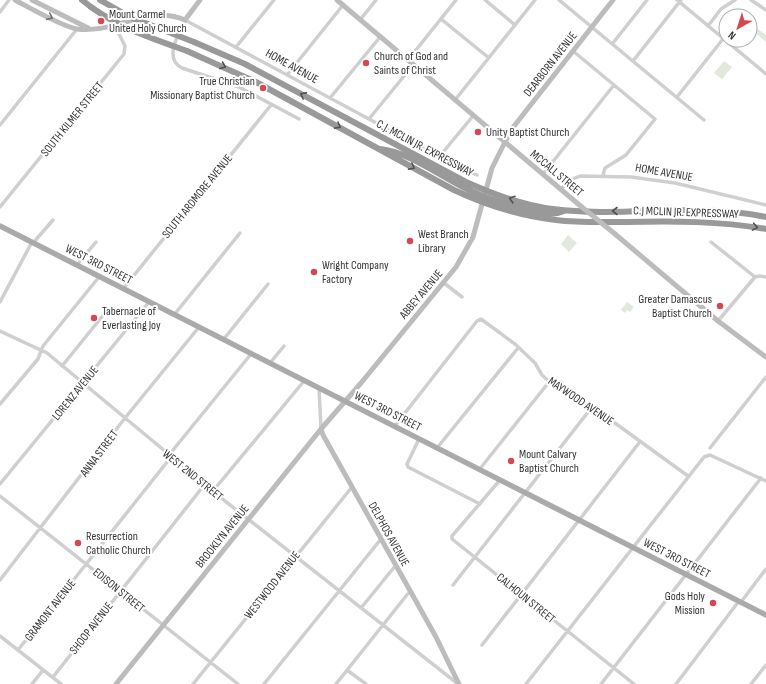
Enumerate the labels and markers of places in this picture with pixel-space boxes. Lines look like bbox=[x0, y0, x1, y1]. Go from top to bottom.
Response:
place label: Mount Carmel United Holy Church bbox=[109, 7, 187, 36]
marker: Mount Carmel United Holy Church bbox=[96, 16, 106, 26]
place label: Church of God and Saints of Christ bbox=[374, 49, 448, 78]
marker: Church of God and Saints of Christ bbox=[361, 58, 371, 68]
place label: True Christian Missionary Baptist Church bbox=[150, 74, 255, 103]
marker: True Christian Missionary Baptist Church bbox=[258, 83, 268, 93]
place label: Unity Baptist Church bbox=[486, 125, 569, 140]
marker: Unity Baptist Church bbox=[473, 127, 483, 137]
place label: West Branch Library bbox=[418, 227, 469, 256]
marker: West Branch Library bbox=[405, 236, 415, 246]
place label: Wright Company Factory bbox=[322, 258, 389, 287]
marker: Wright Company Factory bbox=[309, 267, 319, 277]
place label: Greater Damascus Baptist Church bbox=[638, 292, 712, 321]
marker: Greater Damascus Baptist Church bbox=[715, 301, 725, 311]
place label: Tabernacle of Everlasting Joy bbox=[102, 304, 161, 333]
marker: Tabernacle of Everlasting Joy bbox=[89, 313, 99, 323]
place label: Mount Calvary Baptist Church bbox=[519, 447, 579, 476]
marker: Mount Calvary Baptist Church bbox=[506, 456, 516, 466]
place label: Resurrection Catholic Church bbox=[86, 529, 151, 558]
marker: Resurrection Catholic Church bbox=[73, 538, 83, 548]
place label: Gods Holy Mission bbox=[665, 589, 705, 618]
marker: Gods Holy Mission bbox=[708, 598, 718, 608]

